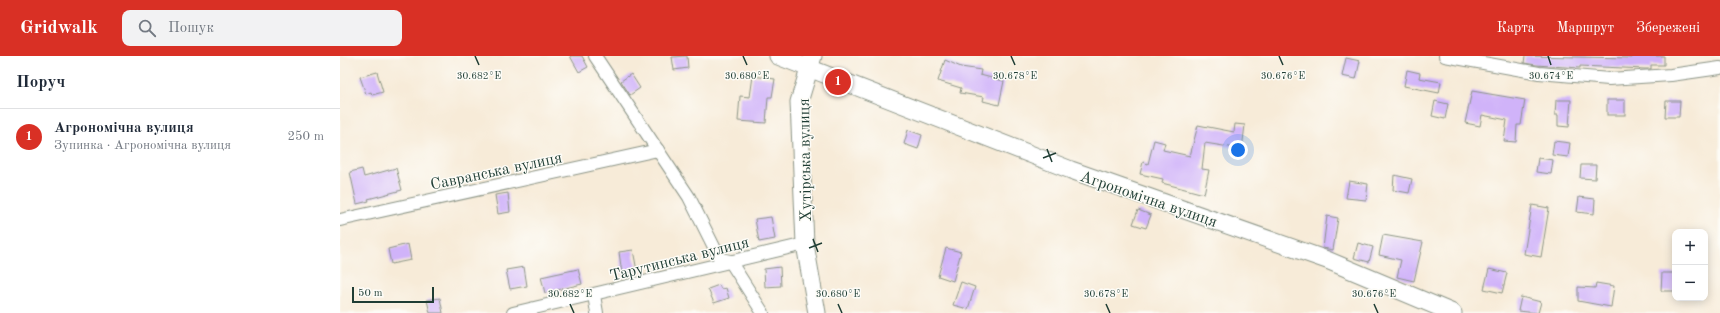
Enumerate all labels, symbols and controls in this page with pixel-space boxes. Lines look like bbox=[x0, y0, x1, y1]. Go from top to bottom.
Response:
search box bbox=[122, 10, 402, 46]
icon: search bbox=[136, 17, 158, 39]
text: Gridwalk bbox=[20, 19, 98, 38]
text: Пошук bbox=[168, 21, 214, 36]
text: Карта bbox=[1497, 21, 1535, 35]
text: Маршрут bbox=[1557, 21, 1614, 35]
text: Збережені bbox=[1636, 21, 1700, 35]
pin: 1 bbox=[825, 67, 851, 97]
text: 30.682°E bbox=[457, 71, 501, 81]
text: 30.680°E bbox=[725, 71, 769, 81]
text: 30.678°E bbox=[993, 71, 1037, 81]
text: 30.676°E bbox=[1261, 71, 1305, 81]
text: 30.674°E bbox=[1529, 71, 1573, 81]
text: Поруч bbox=[16, 74, 65, 91]
street label: Хутірська вулиця bbox=[797, 98, 815, 222]
text: Агрономічна вулиця bbox=[54, 121, 194, 136]
text: 1 bbox=[25, 130, 33, 143]
text: 250 m bbox=[287, 130, 324, 143]
text: Зупинка · Агрономічна вулиця bbox=[54, 139, 231, 152]
your location bbox=[1228, 140, 1248, 160]
street label: Савранська вулиця bbox=[429, 150, 564, 194]
street label: Агрономічна вулиця bbox=[1078, 169, 1219, 231]
map controls bbox=[1672, 229, 1708, 301]
button: + bbox=[1672, 229, 1708, 265]
street label: Тарутинська вулиця bbox=[608, 235, 751, 285]
button: − bbox=[1672, 265, 1708, 301]
scale bar bbox=[352, 285, 434, 304]
text: 50 m bbox=[358, 288, 383, 299]
text: 30.682°E bbox=[548, 289, 592, 299]
text: 30.680°E bbox=[816, 289, 860, 299]
text: 30.678°E bbox=[1084, 289, 1128, 299]
text: 30.676°E bbox=[1352, 289, 1396, 299]

